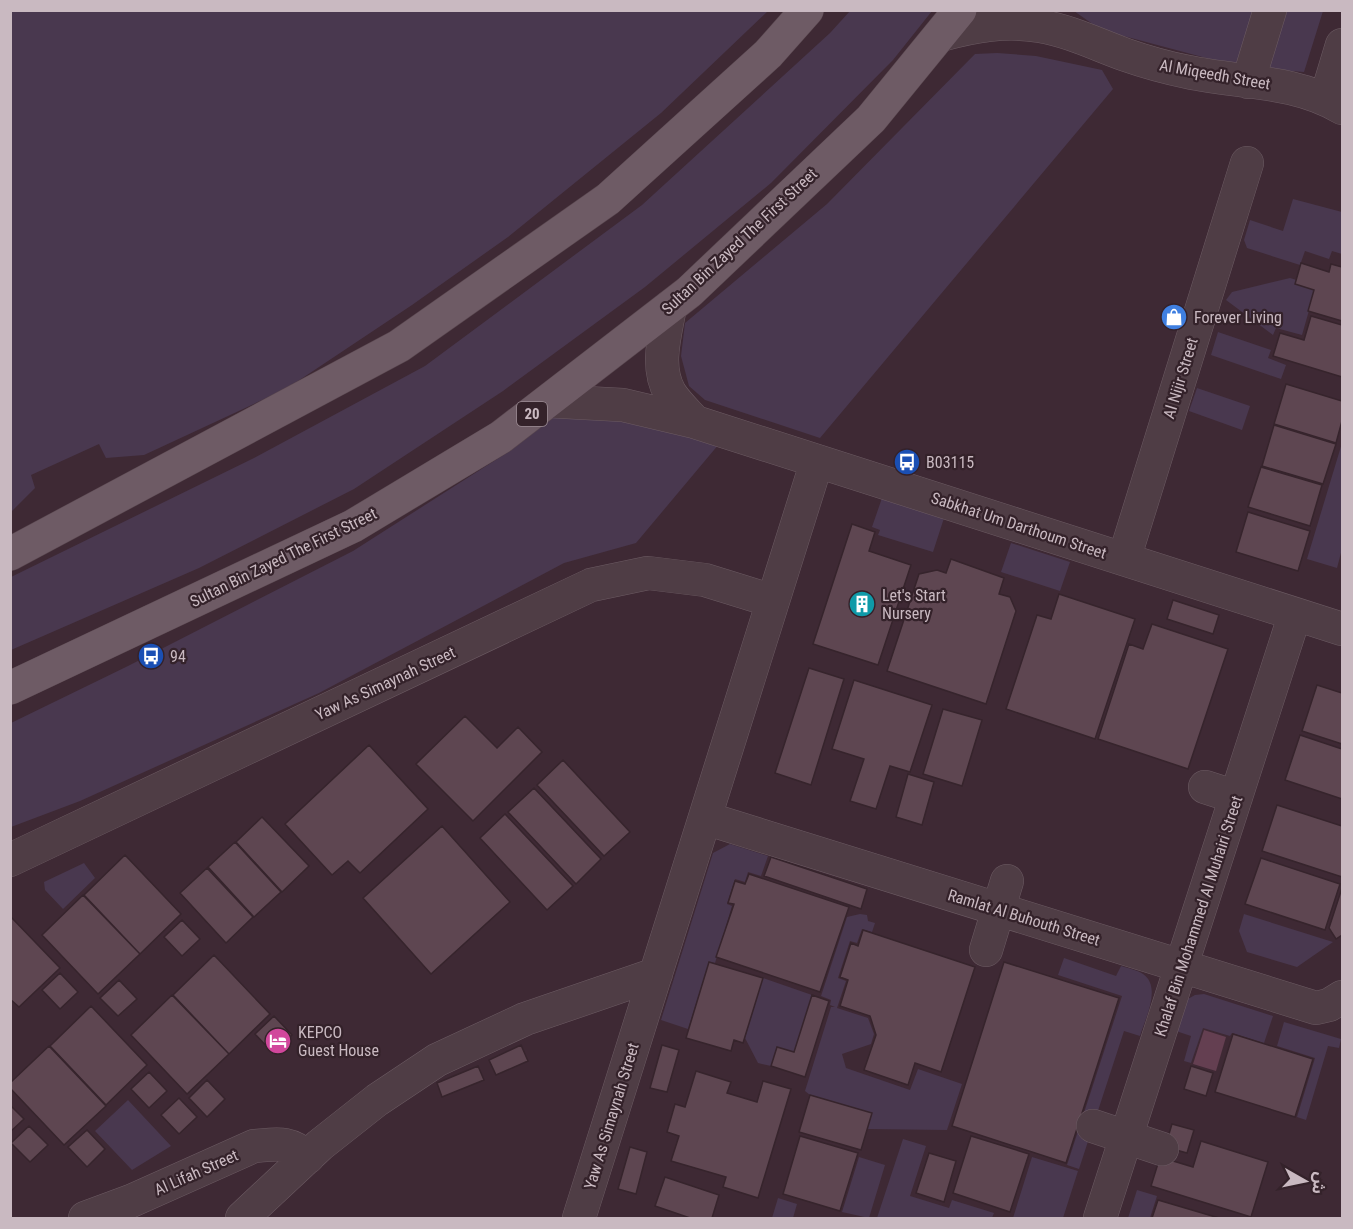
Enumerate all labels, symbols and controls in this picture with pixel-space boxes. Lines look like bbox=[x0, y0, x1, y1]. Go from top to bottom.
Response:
street label: Al Miqeedh Street bbox=[1158, 55, 1272, 94]
street label: Sultan Bin Zayed The First Street bbox=[658, 164, 821, 318]
shop icon: Forever Living bbox=[1159, 302, 1189, 332]
place label: Forever Living bbox=[1194, 308, 1282, 327]
street label: Al Nijir Street bbox=[1159, 335, 1202, 421]
road number: 20 bbox=[517, 402, 547, 426]
bus stop icon: B03115 bbox=[892, 447, 922, 477]
place label: B03115 bbox=[926, 453, 974, 472]
street label: Sabkhat Um Darthoum Street bbox=[929, 488, 1109, 563]
street label: Sultan Bin Zayed The First Street bbox=[187, 504, 380, 611]
place label: Let's Start Nursery bbox=[882, 586, 946, 623]
building icon: Let's Start Nursery bbox=[847, 589, 877, 619]
bus stop icon: 94 bbox=[136, 641, 166, 671]
street label: Yaw As Simaynah Street bbox=[312, 643, 458, 724]
place label: 94 bbox=[170, 647, 186, 666]
street label: Khalaf Bin Mohammed Al Muhairi Street bbox=[1151, 793, 1247, 1039]
street label: Ramlat Al Buhouth Street bbox=[945, 885, 1102, 950]
place label: KEPCO Guest House bbox=[298, 1023, 379, 1060]
hotel icon: KEPCO Guest House bbox=[263, 1026, 293, 1056]
street label: Yaw As Simaynah Street bbox=[580, 1040, 643, 1192]
street label: Al Lifah Street bbox=[151, 1145, 241, 1199]
north arrow bbox=[1275, 1151, 1335, 1211]
text: ش bbox=[1308, 1171, 1330, 1196]

